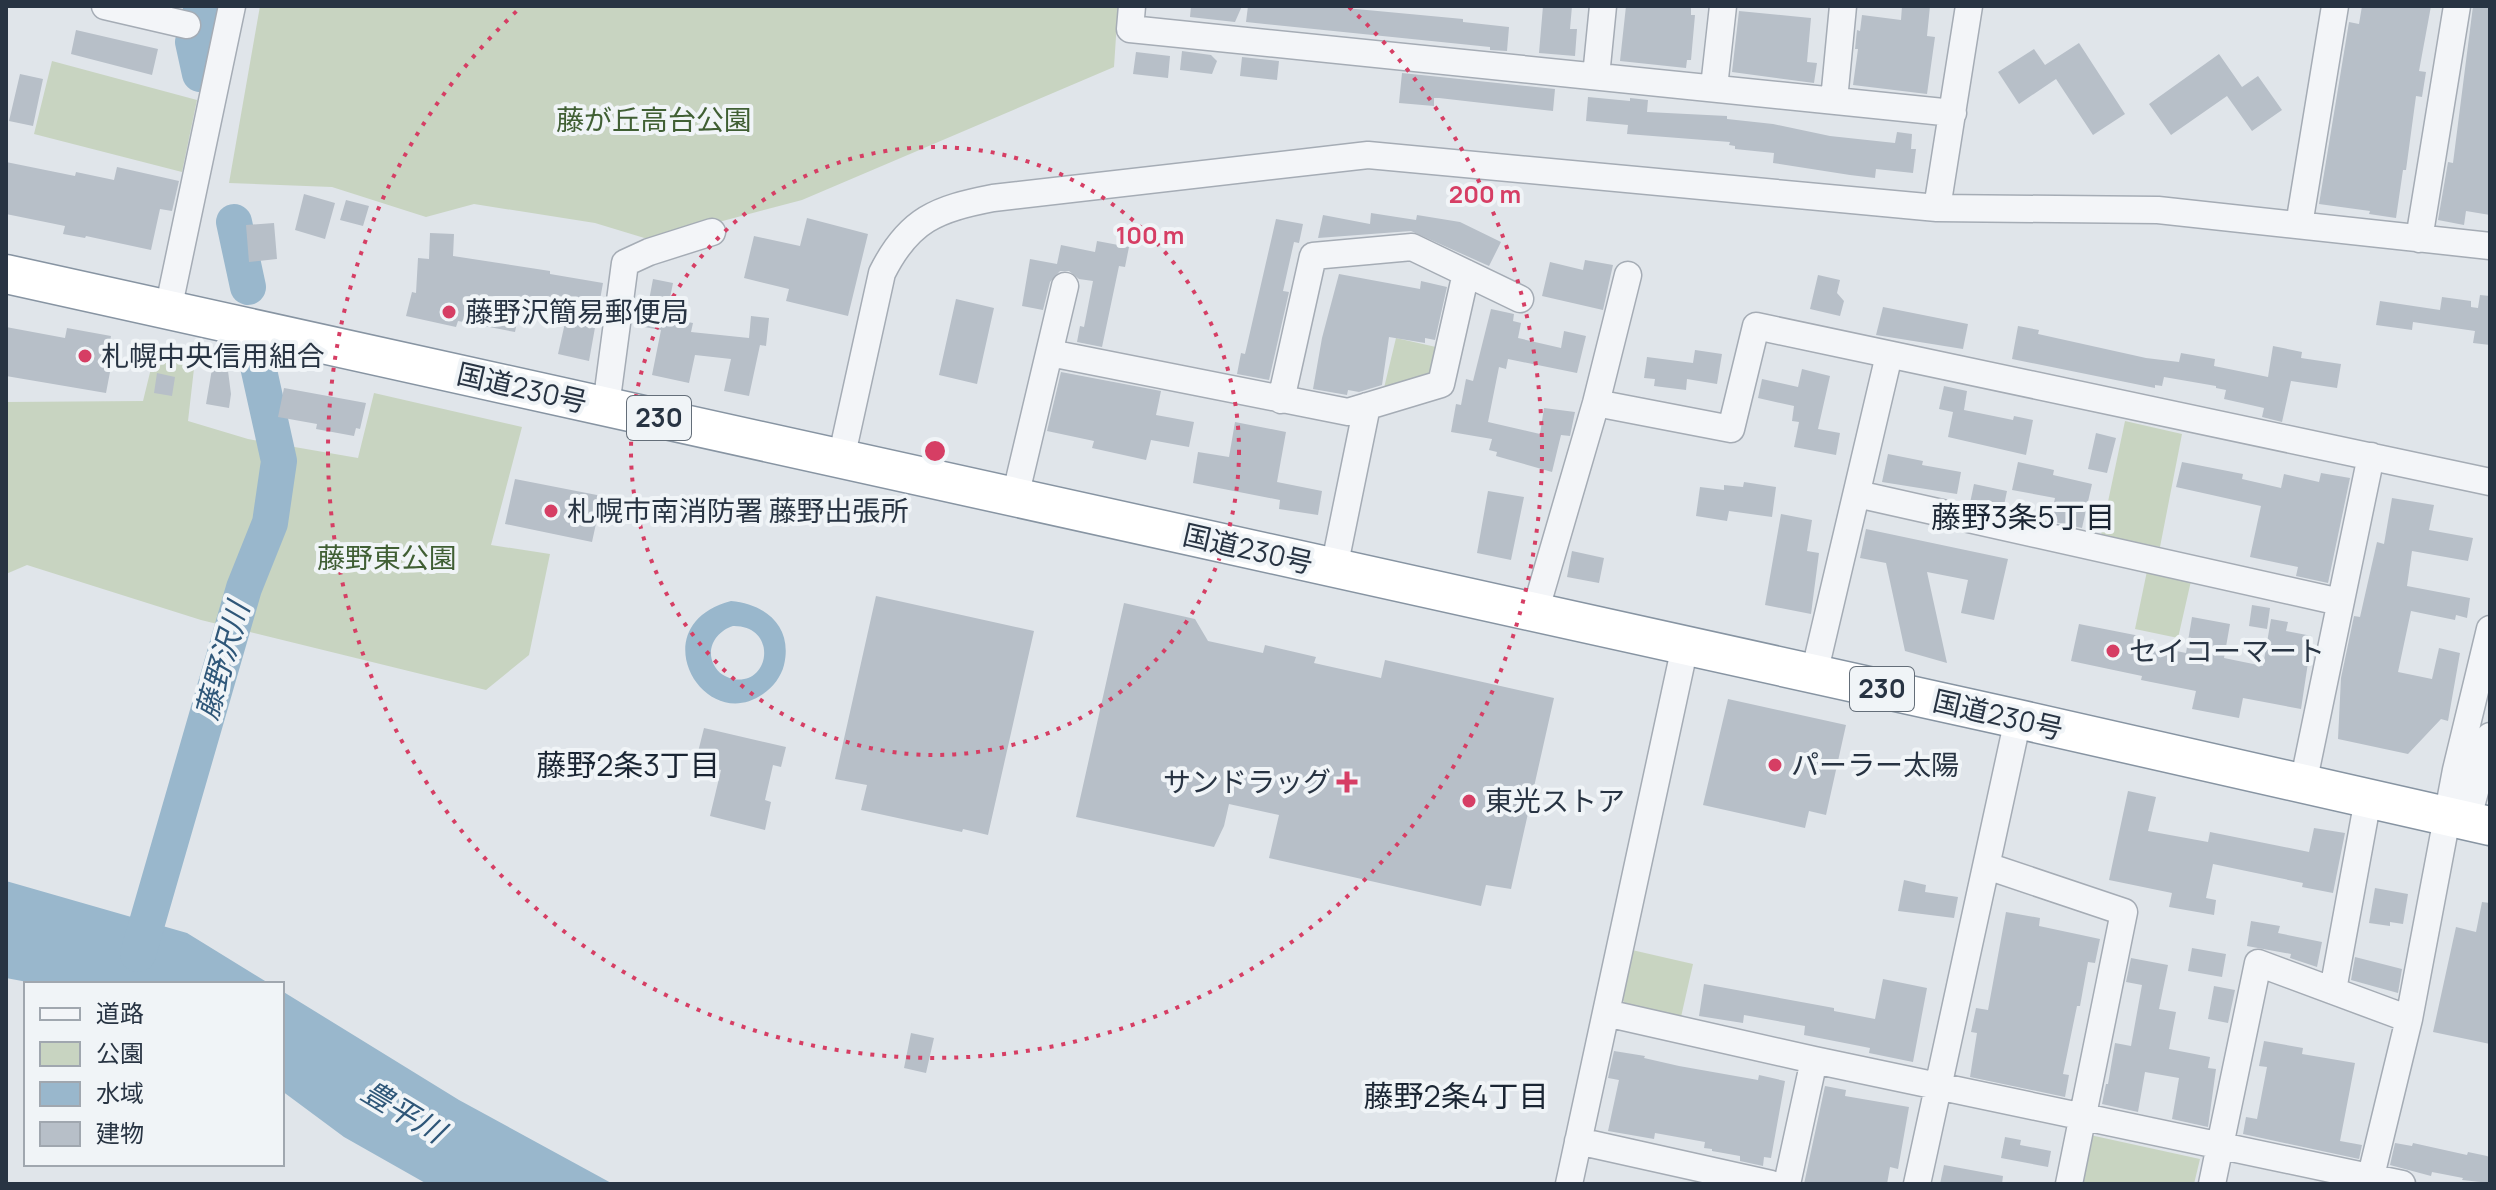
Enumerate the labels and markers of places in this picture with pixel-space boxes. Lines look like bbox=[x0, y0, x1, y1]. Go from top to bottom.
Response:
place label: 藤野沢簡易郵便局 bbox=[465, 292, 689, 330]
marker: 藤野沢簡易郵便局 bbox=[440, 303, 458, 321]
place label: 札幌中央信用組合 bbox=[101, 336, 325, 374]
marker: 札幌中央信用組合 bbox=[76, 347, 94, 365]
centre of rings bbox=[921, 437, 949, 465]
place label: 札幌市南消防署 藤野出張所 bbox=[567, 491, 909, 529]
marker: 札幌市南消防署 藤野出張所 bbox=[542, 502, 560, 520]
place label: セイコーマート bbox=[2129, 631, 2325, 669]
marker: セイコーマート bbox=[2104, 642, 2122, 660]
place label: パーラー太陽 bbox=[1791, 745, 1959, 783]
marker: パーラー太陽 bbox=[1766, 756, 1784, 774]
place label: サンドラッグ bbox=[1163, 762, 1331, 800]
marker: サンドラッグ bbox=[1338, 773, 1356, 791]
place label: 東光ストア bbox=[1485, 781, 1625, 819]
marker: 東光ストア bbox=[1460, 792, 1478, 810]

